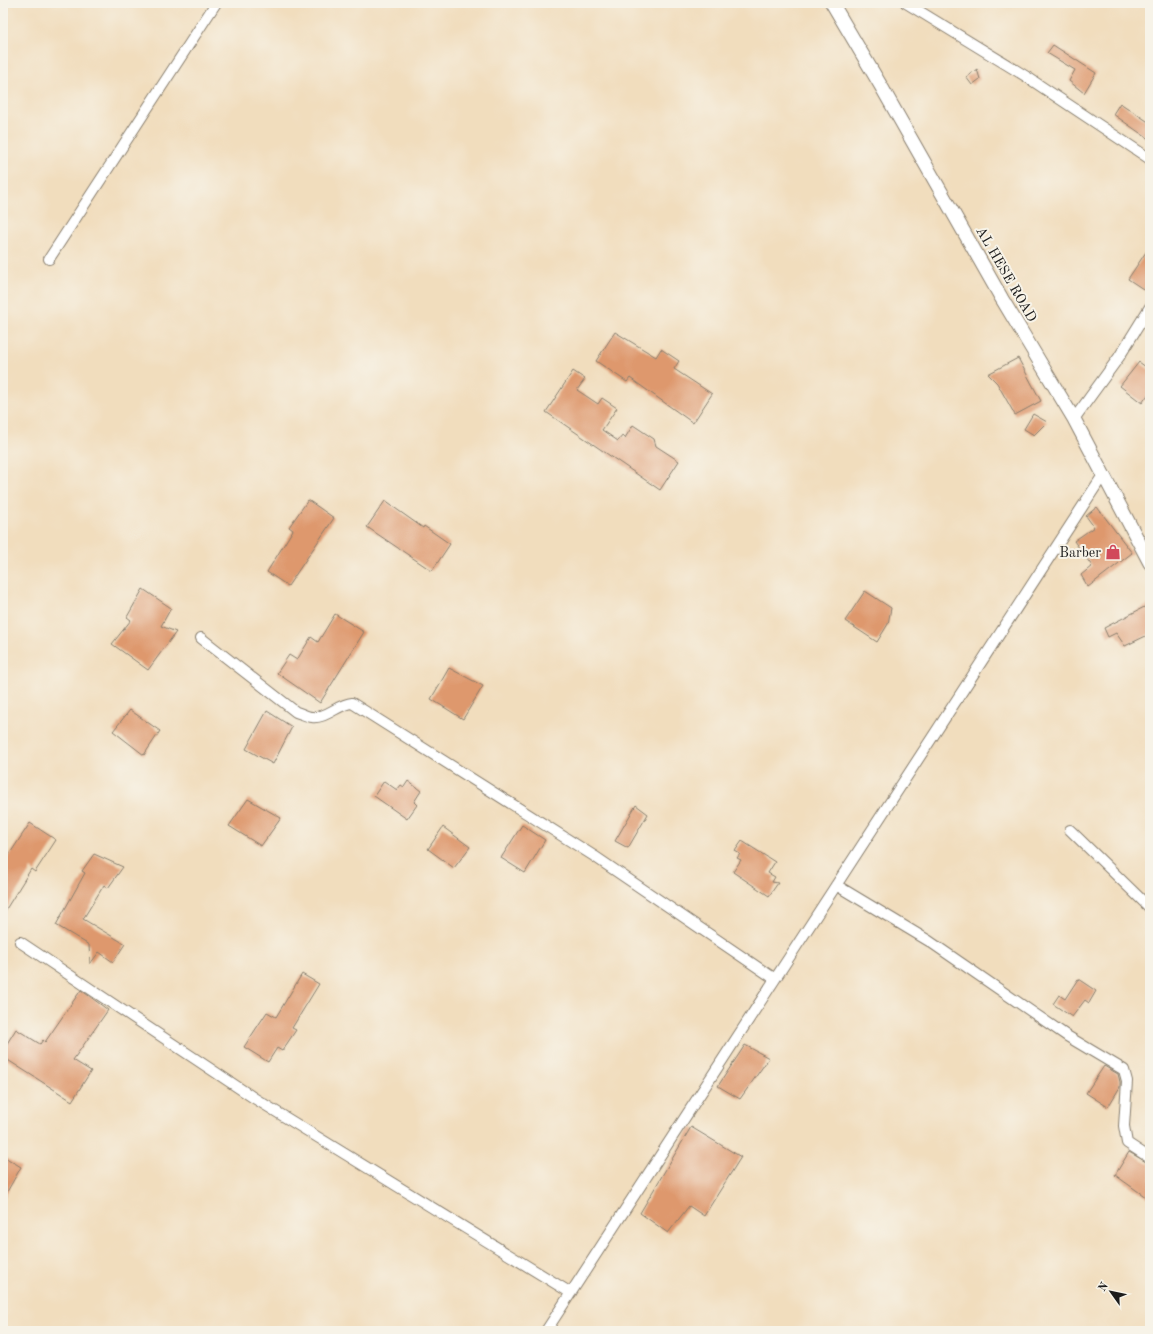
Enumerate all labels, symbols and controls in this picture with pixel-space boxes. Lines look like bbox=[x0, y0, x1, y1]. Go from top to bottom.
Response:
street label: AL HESE ROAD bbox=[973, 224, 1039, 325]
shop icon: Barber bbox=[1104, 543, 1122, 561]
place label: Barber bbox=[1059, 546, 1101, 560]
north arrow bbox=[1091, 1272, 1131, 1312]
text: N bbox=[1097, 1280, 1111, 1294]

